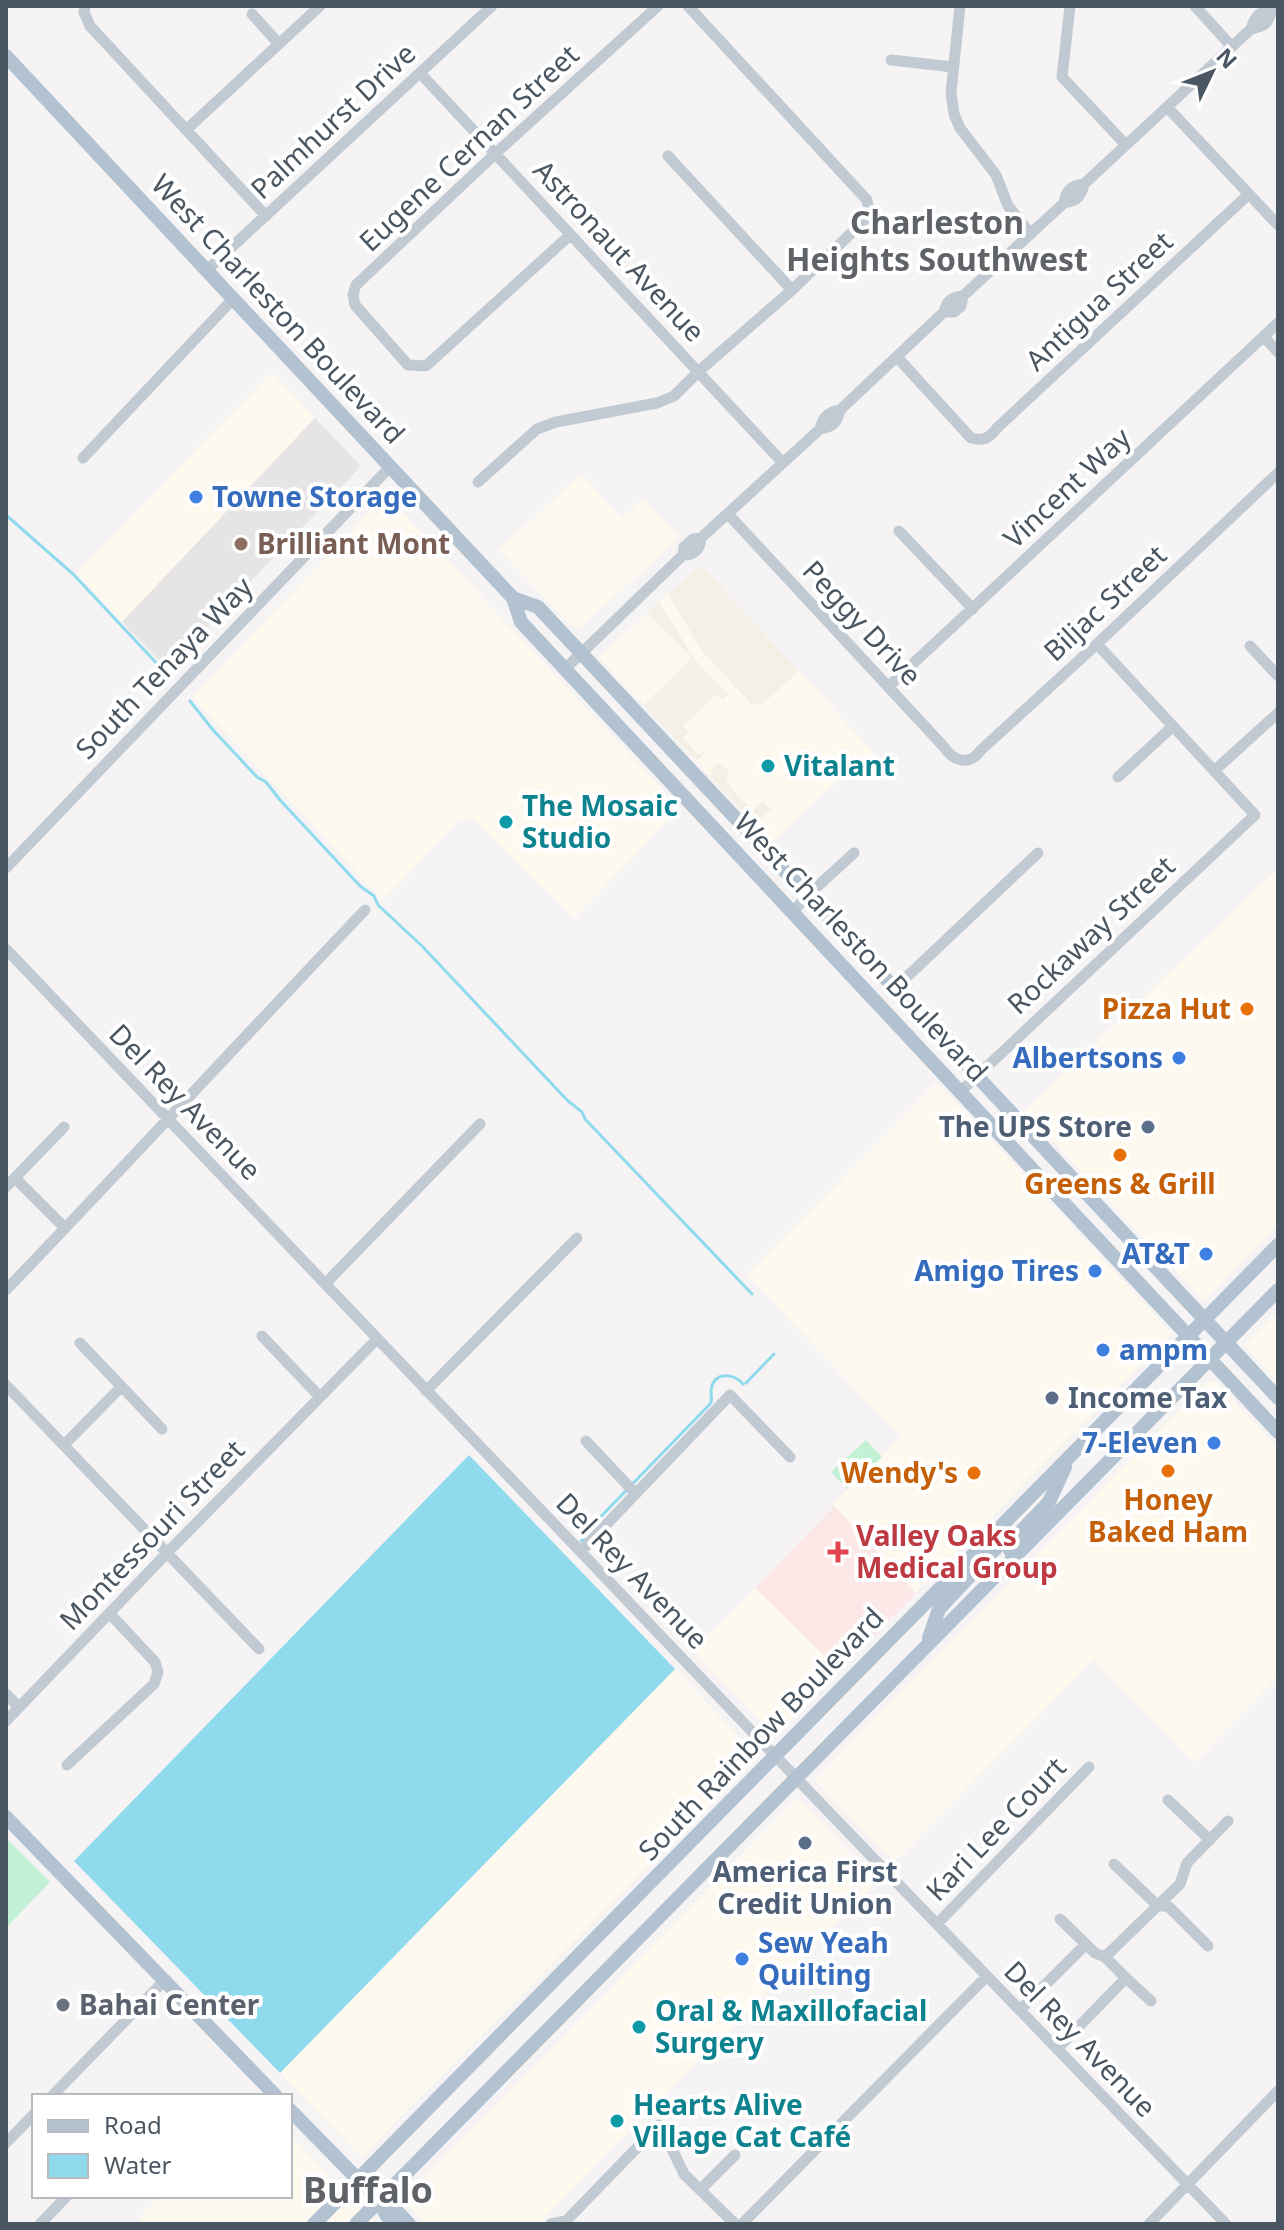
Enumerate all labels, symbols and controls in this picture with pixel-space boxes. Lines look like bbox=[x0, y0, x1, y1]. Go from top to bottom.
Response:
north arrow bbox=[1172, 32, 1252, 112]
street label: Palmhurst Drive bbox=[242, 34, 423, 207]
street label: Eugene Cernan Street bbox=[350, 35, 586, 259]
text: N bbox=[1210, 41, 1244, 74]
street label: Astronaut Avenue bbox=[526, 151, 714, 349]
street label: West Charleston Boulevard bbox=[144, 165, 414, 451]
district label: Charleston Heights Southwest bbox=[786, 200, 1088, 280]
street label: Antigua Street bbox=[1017, 222, 1180, 378]
street label: Vincent Way bbox=[995, 418, 1139, 556]
place label: Towne Storage bbox=[212, 477, 418, 515]
marker: Towne Storage bbox=[187, 488, 205, 506]
place label: Brilliant Mont bbox=[257, 524, 450, 562]
marker: Brilliant Mont bbox=[232, 535, 250, 553]
street label: Biljac Street bbox=[1035, 536, 1174, 669]
street label: Peggy Drive bbox=[795, 552, 930, 693]
street label: South Tenaya Way bbox=[66, 567, 261, 767]
place label: Vitalant bbox=[784, 746, 895, 784]
marker: Vitalant bbox=[759, 757, 777, 775]
place label: The Mosaic Studio bbox=[522, 786, 678, 856]
street label: West Charleston Boulevard bbox=[727, 803, 997, 1089]
marker: The Mosaic Studio bbox=[497, 813, 515, 831]
street label: Rockaway Street bbox=[998, 847, 1182, 1022]
place label: Pizza Hut bbox=[1102, 989, 1231, 1027]
marker: Pizza Hut bbox=[1238, 1000, 1256, 1018]
street label: Del Rey Avenue bbox=[101, 1015, 270, 1188]
place label: Albertsons bbox=[1012, 1038, 1163, 1076]
marker: Albertsons bbox=[1170, 1049, 1188, 1067]
place label: The UPS Store bbox=[939, 1107, 1132, 1145]
marker: The UPS Store bbox=[1139, 1118, 1157, 1136]
marker: Greens & Grill bbox=[1111, 1146, 1129, 1164]
place label: Greens & Grill bbox=[1024, 1164, 1216, 1202]
place label: AT&T bbox=[1122, 1234, 1190, 1272]
marker: AT&T bbox=[1197, 1245, 1215, 1263]
place label: Amigo Tires bbox=[914, 1251, 1079, 1289]
marker: Amigo Tires bbox=[1086, 1262, 1104, 1280]
place label: ampm bbox=[1119, 1330, 1208, 1368]
marker: ampm bbox=[1094, 1341, 1112, 1359]
place label: Income Tax bbox=[1068, 1378, 1228, 1416]
marker: Income Tax bbox=[1043, 1389, 1061, 1407]
place label: 7-Eleven bbox=[1082, 1423, 1198, 1461]
street label: Montessouri Street bbox=[50, 1431, 252, 1638]
marker: 7-Eleven bbox=[1205, 1434, 1223, 1452]
place label: Wendy's bbox=[841, 1453, 958, 1491]
marker: Honey Baked Ham bbox=[1159, 1462, 1177, 1480]
marker: Wendy's bbox=[965, 1464, 983, 1482]
place label: Honey Baked Ham bbox=[1088, 1480, 1248, 1550]
street label: Del Rey Avenue bbox=[548, 1484, 717, 1657]
place label: Valley Oaks Medical Group bbox=[856, 1516, 1058, 1586]
marker: Valley Oaks Medical Group bbox=[827, 1541, 849, 1563]
street label: South Rainbow Boulevard bbox=[629, 1599, 891, 1868]
street label: Kari Lee Court bbox=[917, 1748, 1074, 1908]
marker: America First Credit Union bbox=[796, 1834, 814, 1852]
place label: America First Credit Union bbox=[712, 1852, 898, 1922]
place label: Sew Yeah Quilting bbox=[758, 1923, 889, 1993]
marker: Sew Yeah Quilting bbox=[733, 1950, 751, 1968]
street label: Del Rey Avenue bbox=[996, 1952, 1165, 2125]
place label: Bahai Center bbox=[79, 1985, 260, 2023]
place label: Oral & Maxillofacial Surgery bbox=[655, 1991, 927, 2061]
marker: Bahai Center bbox=[54, 1996, 72, 2014]
marker: Oral & Maxillofacial Surgery bbox=[630, 2018, 648, 2036]
place label: Hearts Alive Village Cat Café bbox=[633, 2085, 851, 2155]
legend bbox=[32, 2094, 292, 2198]
text: Road bbox=[104, 2108, 162, 2141]
marker: Hearts Alive Village Cat Café bbox=[608, 2112, 626, 2130]
text: Water bbox=[104, 2148, 172, 2181]
district label: Buffalo bbox=[303, 2165, 433, 2214]

